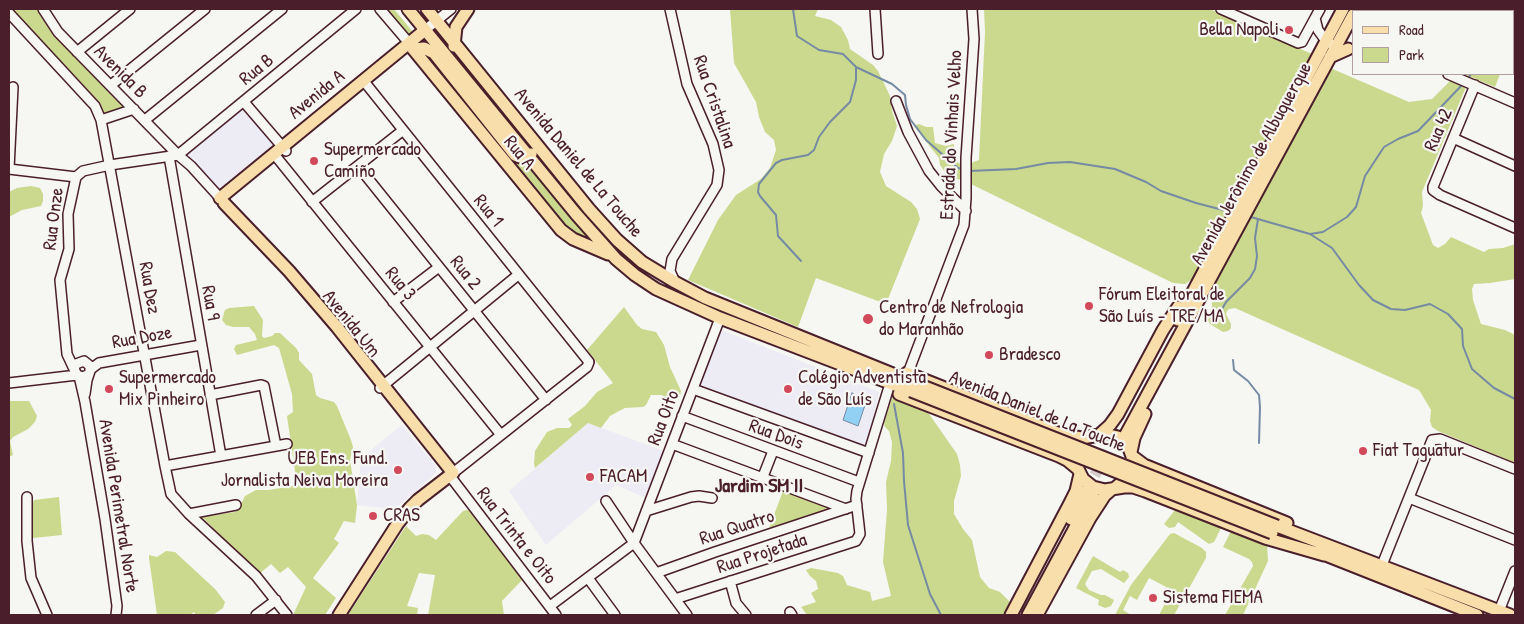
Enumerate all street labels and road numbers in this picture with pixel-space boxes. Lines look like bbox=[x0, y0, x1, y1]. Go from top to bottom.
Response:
street label: Avenida B bbox=[89, 41, 151, 103]
street label: Rua B bbox=[235, 49, 279, 91]
street label: Estrada do Vinhais Velho bbox=[936, 50, 968, 220]
street label: Rua Cristalina bbox=[687, 53, 741, 151]
street label: Avenida Jerônimo de Albuquerque bbox=[1187, 59, 1317, 269]
street label: Avenida A bbox=[284, 65, 350, 125]
street label: Avenida Daniel de La Touche bbox=[509, 84, 647, 242]
street label: Rua 42 bbox=[1420, 105, 1458, 155]
street label: Rua A bbox=[498, 131, 540, 175]
street label: Rua Onze bbox=[39, 186, 69, 252]
street label: Rua 1 bbox=[468, 190, 508, 232]
street label: Rua 2 bbox=[445, 251, 485, 295]
street label: Rua Dez bbox=[133, 260, 165, 316]
street label: Rua 3 bbox=[380, 263, 420, 305]
street label: Rua 9 bbox=[196, 284, 224, 322]
street label: Avenida Um bbox=[317, 286, 385, 362]
street label: Rua Doze bbox=[110, 322, 174, 354]
street label: Avenida Daniel de La Touche bbox=[946, 366, 1128, 458]
street label: Rua Oito bbox=[643, 387, 685, 449]
street label: Rua Dois bbox=[746, 415, 806, 455]
street label: Avenida Perimetral Norte bbox=[93, 418, 143, 594]
street label: Rua Trinta e Oito bbox=[471, 483, 561, 589]
street label: Rua Quatro bbox=[697, 505, 777, 551]
street label: Rua Projetada bbox=[714, 529, 810, 579]

